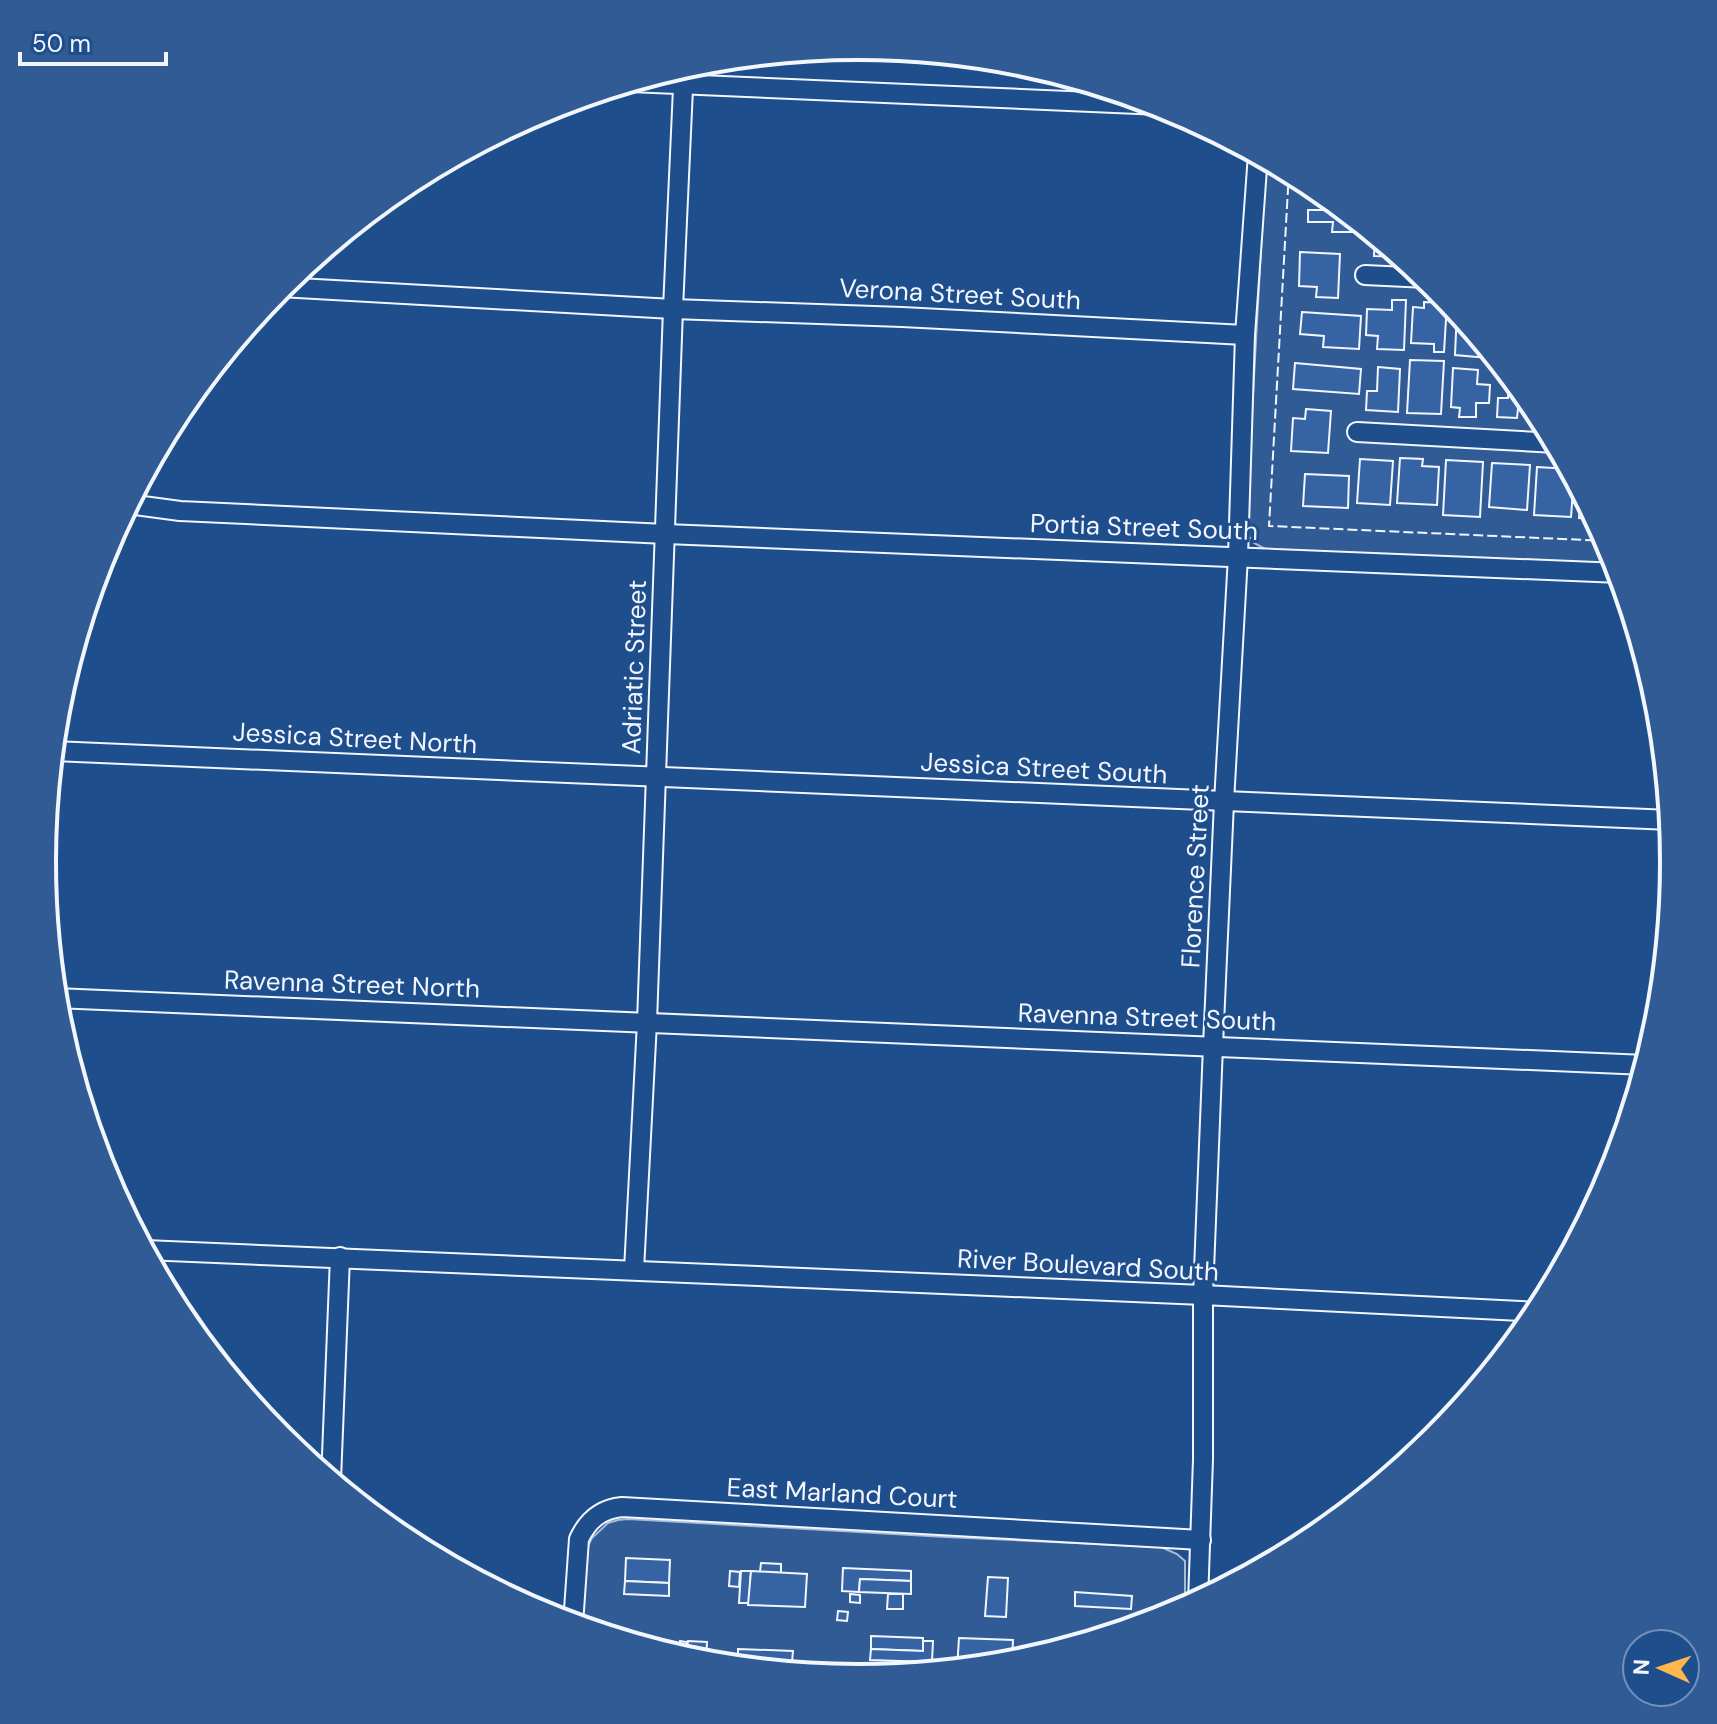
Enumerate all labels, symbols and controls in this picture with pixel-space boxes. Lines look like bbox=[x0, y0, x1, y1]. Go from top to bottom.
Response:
scale bar bbox=[20, 16, 166, 66]
text: 50 m bbox=[32, 28, 91, 59]
street label: Verona Street South bbox=[838, 271, 1082, 317]
street label: Portia Street South bbox=[1029, 506, 1259, 548]
street label: Adriatic Street bbox=[614, 579, 654, 755]
street label: Jessica Street North bbox=[232, 715, 478, 761]
street label: Jessica Street South bbox=[920, 745, 1168, 791]
street label: Florence Street bbox=[1173, 783, 1217, 969]
street label: Ravenna Street North bbox=[223, 963, 481, 1005]
street label: Ravenna Street South bbox=[1017, 995, 1277, 1039]
street label: River Boulevard South bbox=[956, 1241, 1220, 1289]
street label: East Marland Court bbox=[726, 1470, 958, 1516]
north arrow bbox=[1621, 1628, 1701, 1708]
text: N bbox=[1627, 1658, 1656, 1676]

